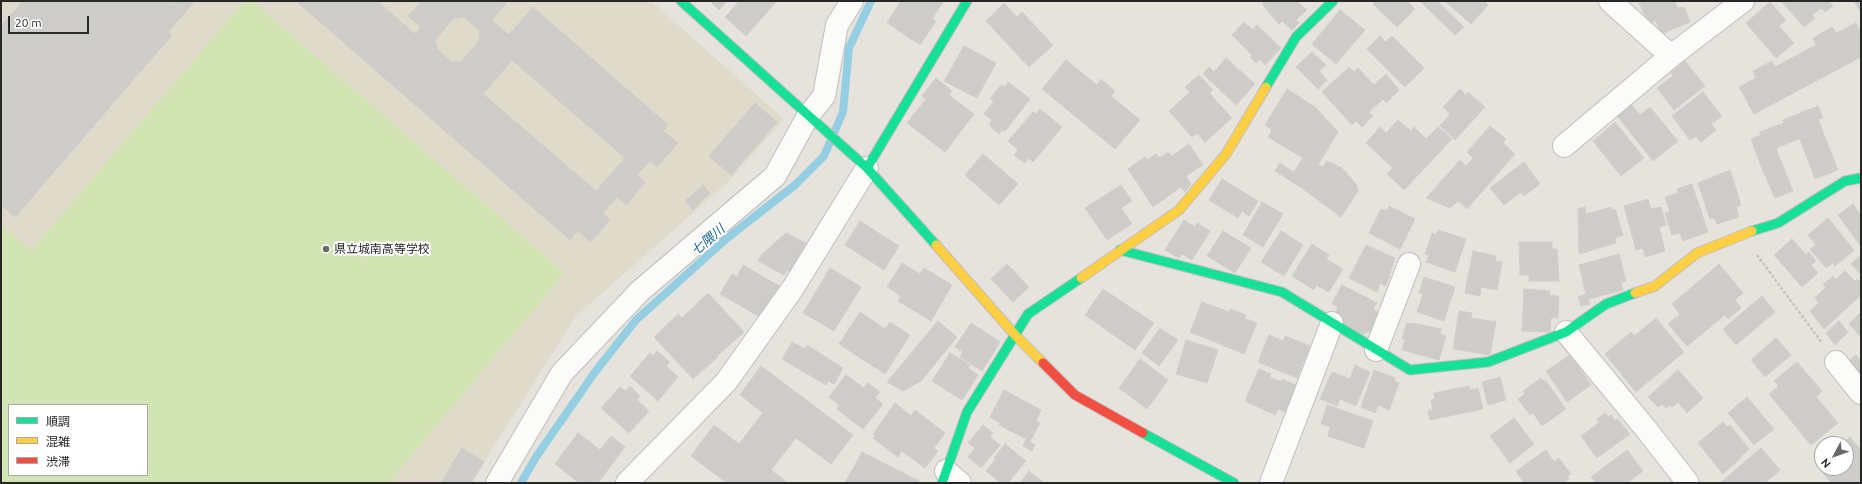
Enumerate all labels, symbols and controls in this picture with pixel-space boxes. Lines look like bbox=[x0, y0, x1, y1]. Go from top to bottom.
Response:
scale bar bbox=[10, 8, 91, 34]
text: 20 m bbox=[15, 16, 42, 29]
water label: 七隈川 bbox=[688, 221, 728, 259]
place label: 県立城南高等学校 bbox=[334, 242, 430, 256]
marker: 県立城南高等学校 bbox=[321, 244, 331, 254]
legend bbox=[8, 404, 148, 476]
text: 順調 bbox=[46, 415, 70, 428]
text: 混雑 bbox=[46, 435, 70, 448]
north arrow bbox=[1814, 436, 1854, 476]
text: 渋滞 bbox=[46, 455, 70, 468]
text: N bbox=[1818, 456, 1833, 470]

